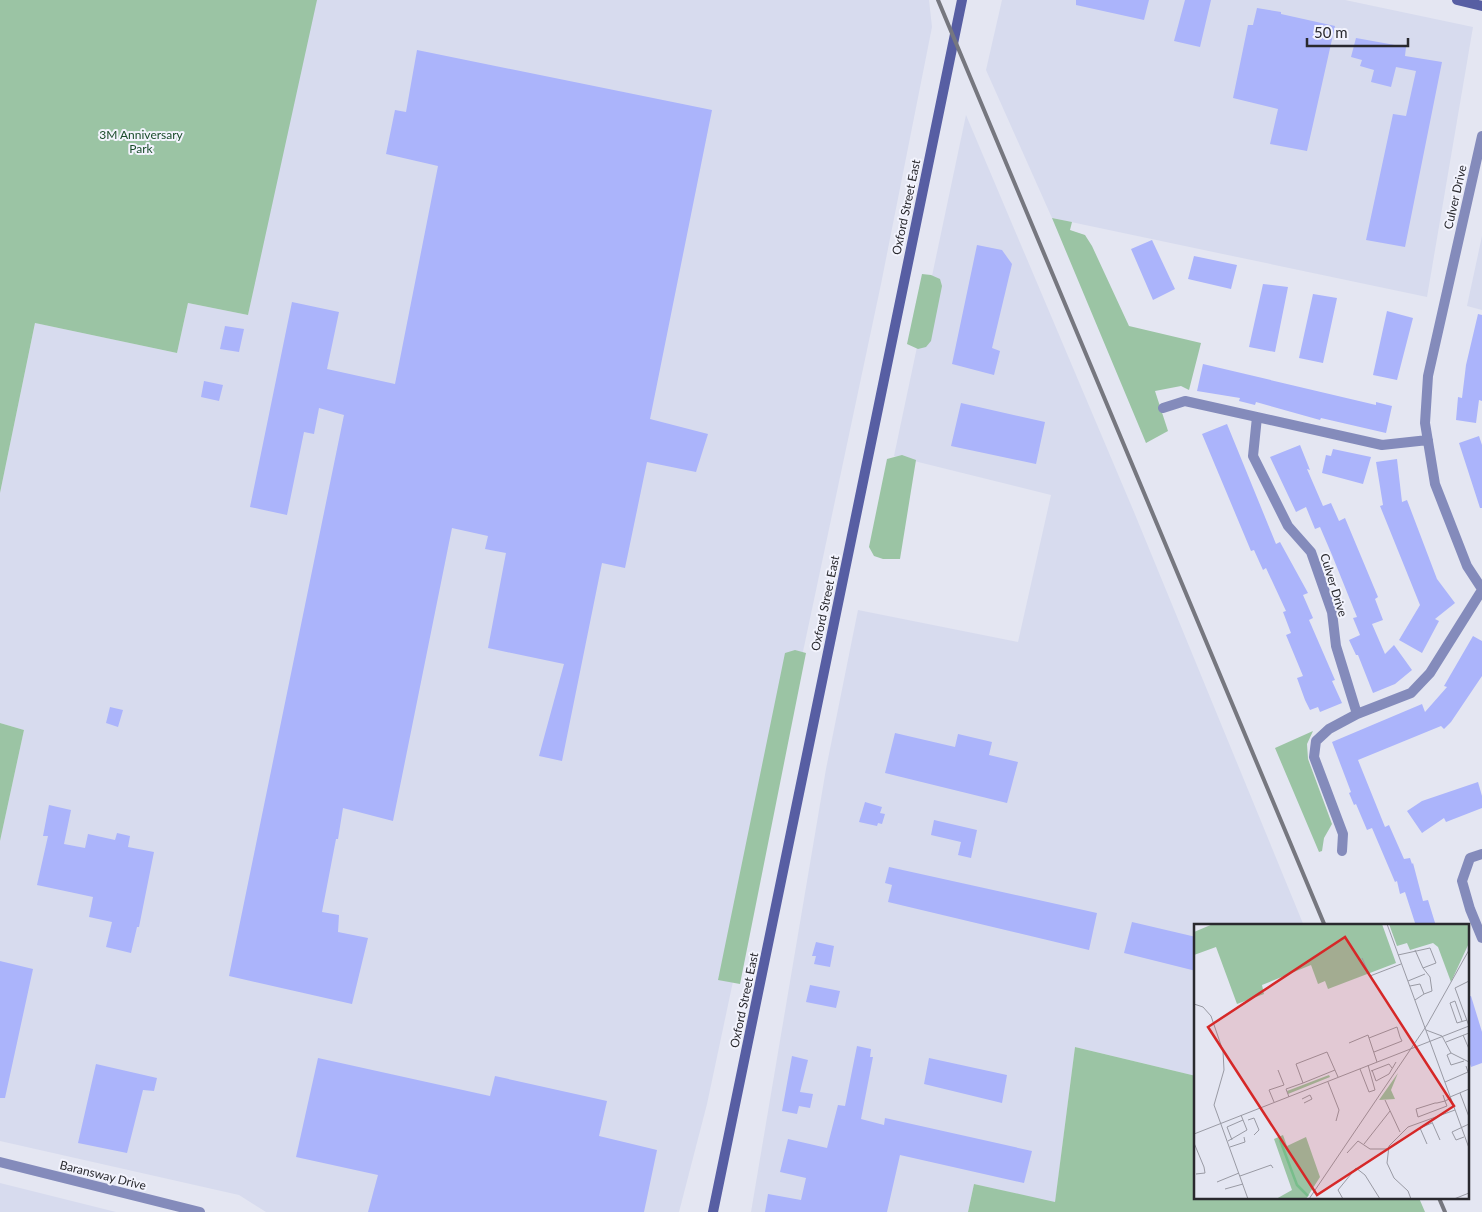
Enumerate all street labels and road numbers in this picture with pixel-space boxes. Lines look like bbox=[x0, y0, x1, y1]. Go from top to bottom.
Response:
street label: Oxford Street East bbox=[889, 157, 924, 256]
street label: Culver Drive bbox=[1440, 163, 1470, 231]
street label: Culver Drive bbox=[1317, 551, 1351, 619]
street label: Oxford Street East bbox=[808, 553, 843, 652]
street label: Oxford Street East bbox=[727, 950, 762, 1049]
street label: Baransway Drive bbox=[58, 1157, 148, 1193]

